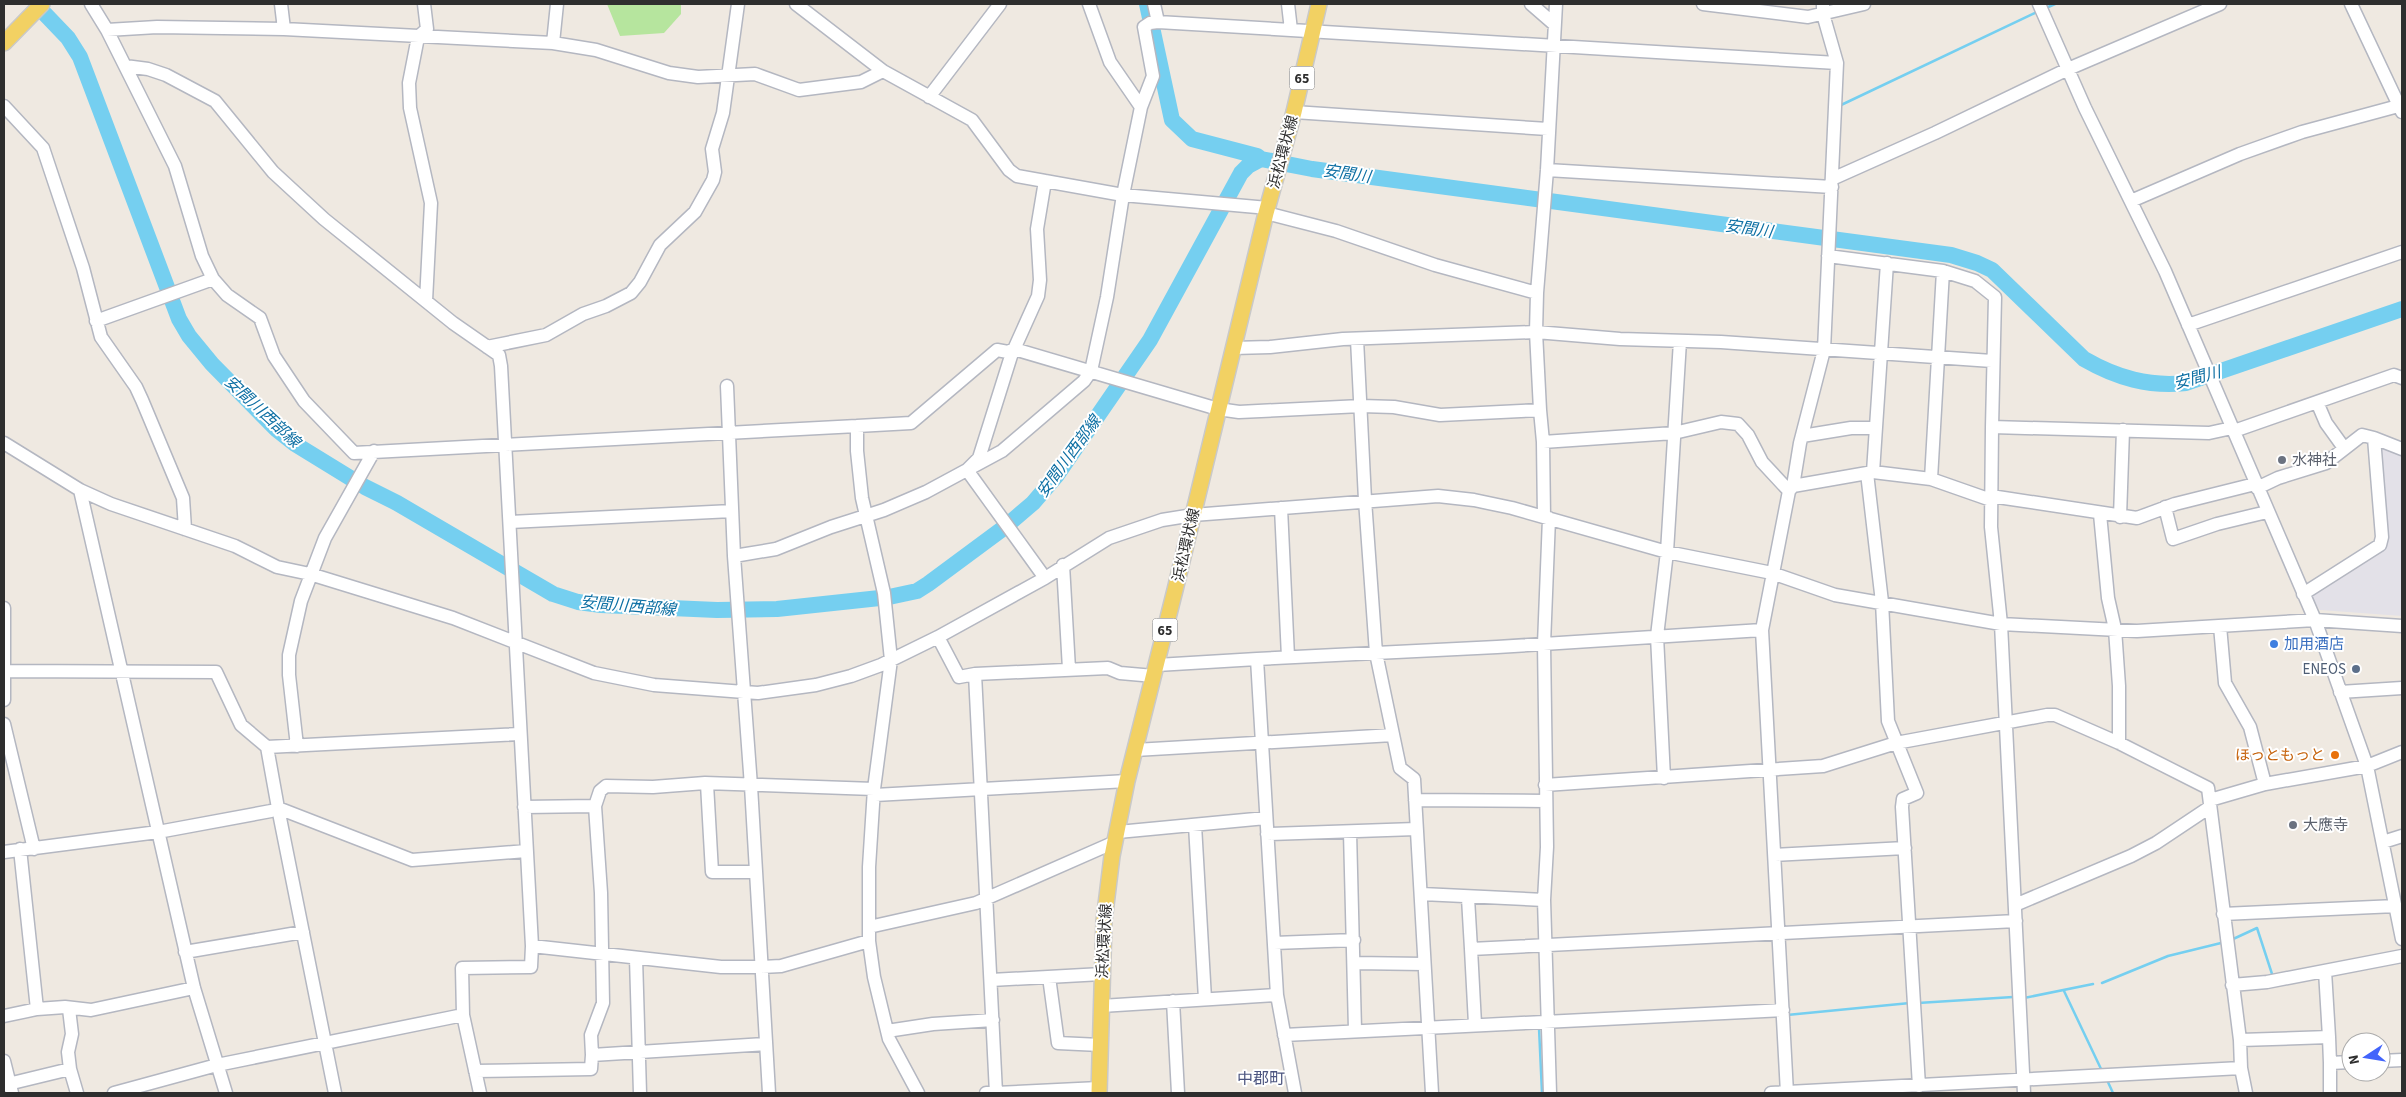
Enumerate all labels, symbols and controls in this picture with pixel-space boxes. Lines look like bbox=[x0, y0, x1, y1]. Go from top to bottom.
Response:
road number: 65 bbox=[1290, 66, 1314, 90]
street label: 浜松環状線 bbox=[1264, 113, 1303, 191]
water label: 安間川 bbox=[1322, 160, 1374, 189]
water label: 安間川 bbox=[1724, 215, 1776, 244]
water label: 安間川 bbox=[2171, 361, 2225, 395]
water label: 安間川西部線 bbox=[220, 371, 306, 454]
water label: 安間川西部線 bbox=[1032, 410, 1107, 502]
place label: 水神社 bbox=[2292, 450, 2337, 471]
marker: 水神社 bbox=[2276, 454, 2288, 466]
street label: 浜松環状線 bbox=[1168, 506, 1205, 584]
water label: 安間川西部線 bbox=[579, 591, 679, 621]
road number: 65 bbox=[1152, 618, 1178, 642]
place label: 加用酒店 bbox=[2284, 634, 2344, 655]
marker: 加用酒店 bbox=[2268, 638, 2280, 650]
place label: ENEOS bbox=[2303, 659, 2346, 680]
marker: ENEOS bbox=[2350, 663, 2362, 675]
place label: ほっともっと bbox=[2235, 745, 2325, 766]
marker: ほっともっと bbox=[2329, 749, 2341, 761]
place label: 大應寺 bbox=[2303, 815, 2348, 836]
marker: 大應寺 bbox=[2287, 819, 2299, 831]
street label: 浜松環状線 bbox=[1092, 903, 1117, 979]
north arrow bbox=[2341, 1032, 2391, 1082]
text: N bbox=[2344, 1053, 2365, 1066]
district label: 中郡町 bbox=[1237, 1068, 1285, 1090]

